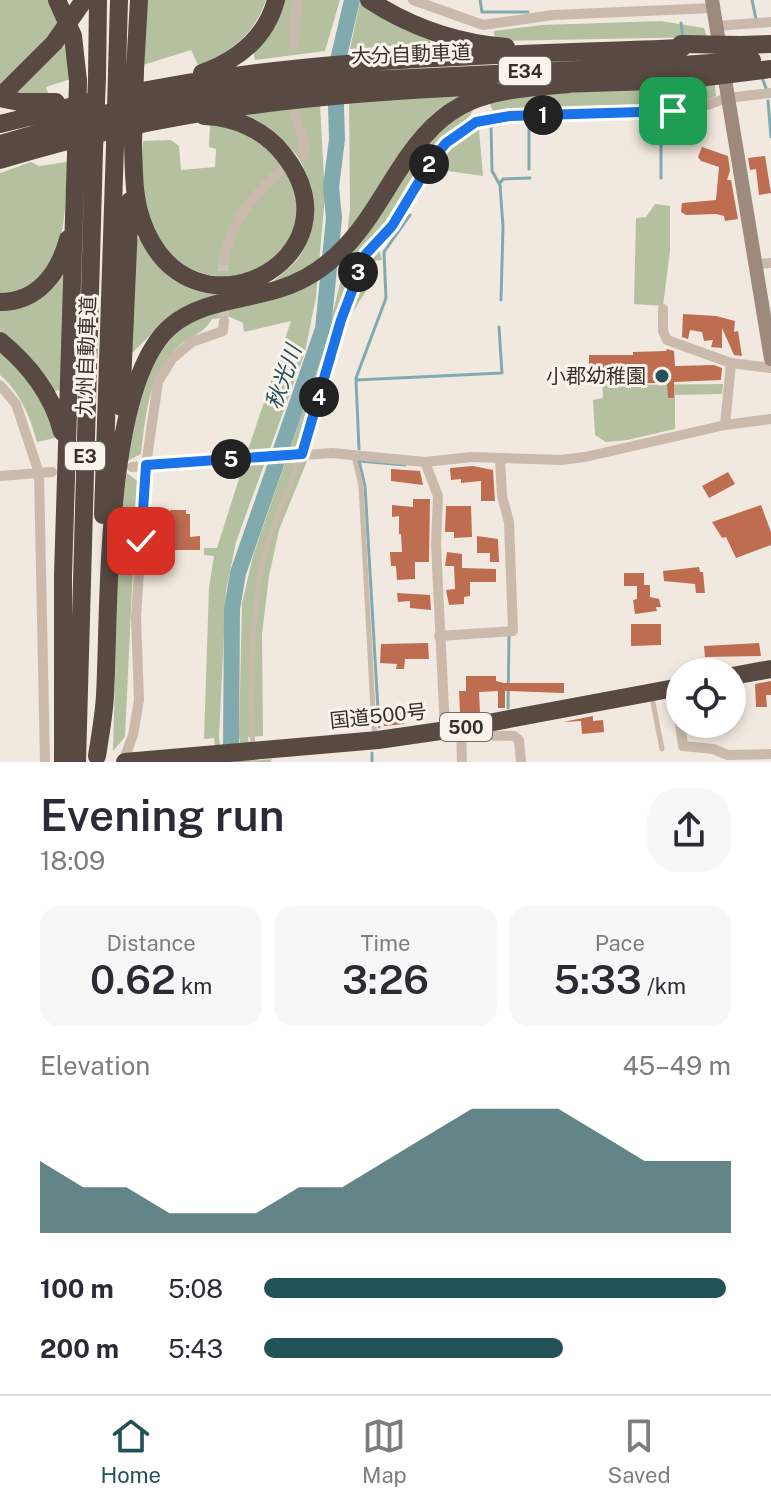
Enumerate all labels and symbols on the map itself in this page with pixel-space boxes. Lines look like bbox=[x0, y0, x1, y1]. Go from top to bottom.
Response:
street label: 大分自動車道 bbox=[351, 40, 471, 68]
road number: E34 bbox=[499, 57, 551, 85]
pin bbox=[639, 77, 707, 145]
pin: 1 bbox=[523, 95, 563, 135]
pin: 2 bbox=[409, 144, 449, 184]
pin: 3 bbox=[338, 252, 378, 292]
street label: 九州自動車道 bbox=[72, 296, 100, 416]
water label: 秋光川 bbox=[260, 340, 307, 412]
place label: 小郡幼稚園 bbox=[546, 364, 646, 388]
marker: 小郡幼稚園 bbox=[653, 367, 671, 385]
pin: 4 bbox=[299, 377, 339, 417]
pin: 5 bbox=[211, 439, 251, 479]
road number: E3 bbox=[65, 442, 105, 470]
pin bbox=[107, 507, 175, 575]
street label: 国道500号 bbox=[328, 699, 428, 733]
road number: 500 bbox=[440, 713, 492, 741]

